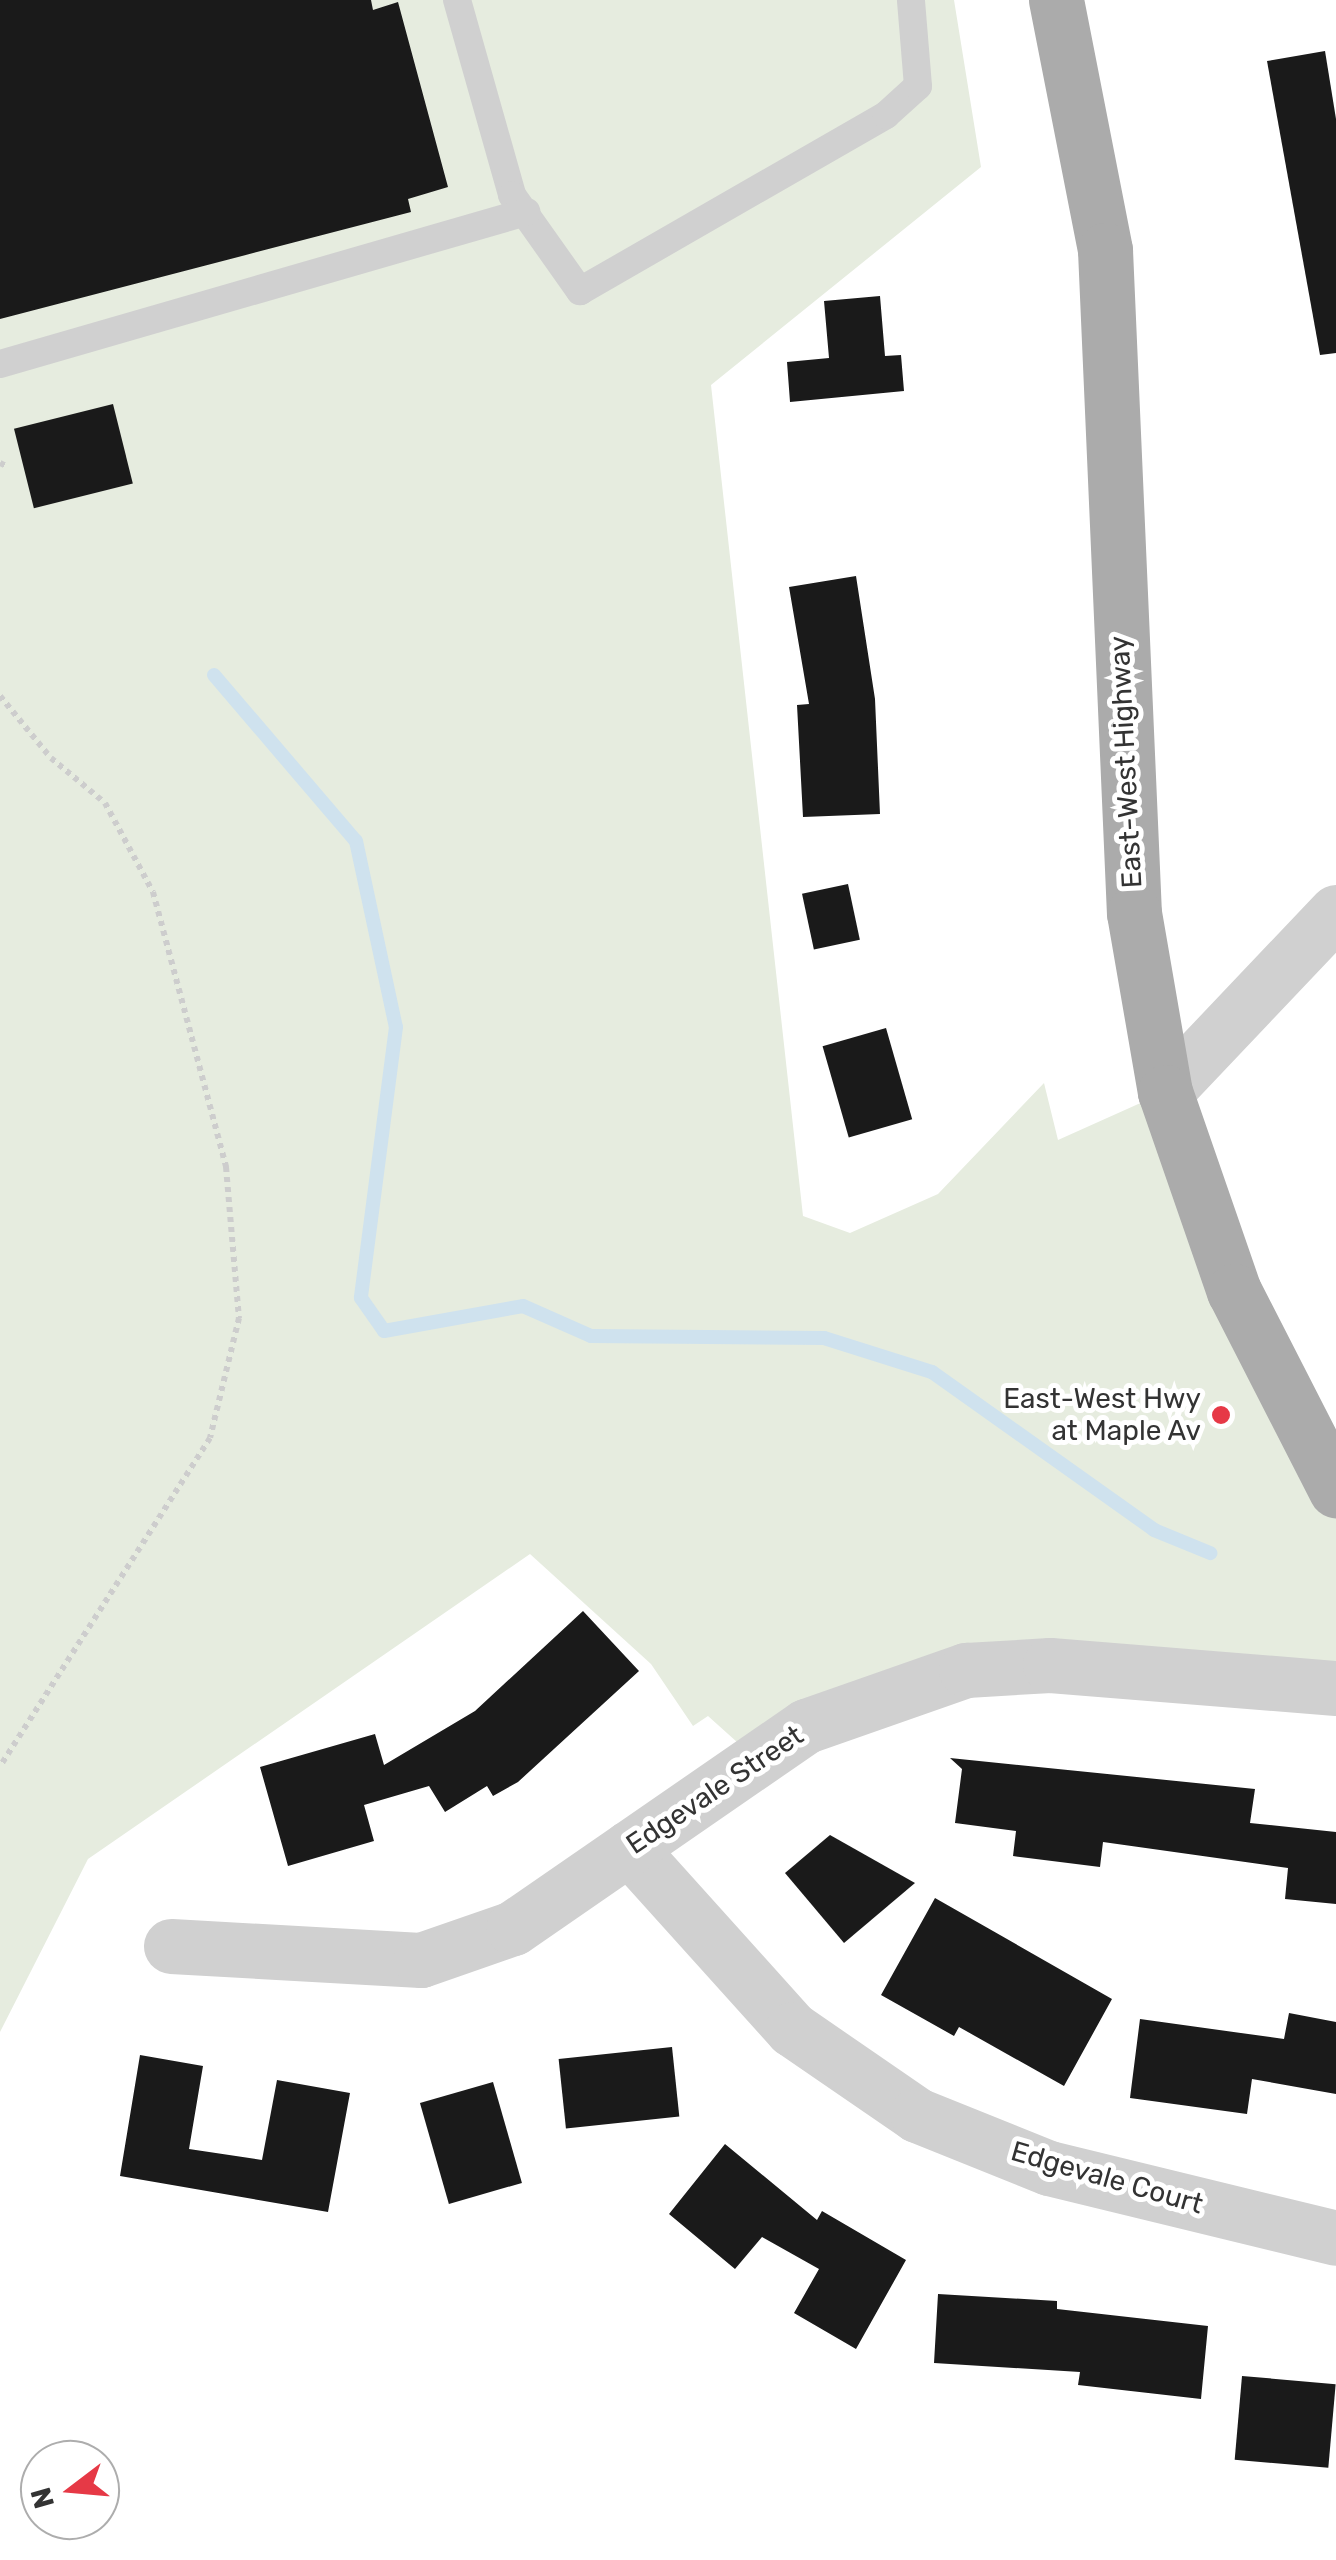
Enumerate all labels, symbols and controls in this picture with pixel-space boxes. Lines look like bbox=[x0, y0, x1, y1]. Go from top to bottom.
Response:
street label: East-West Highway bbox=[1103, 635, 1149, 889]
place label: East-West Hwy at Maple Av bbox=[1003, 1382, 1201, 1448]
marker: East-West Hwy at Maple Av bbox=[1210, 1404, 1232, 1426]
street label: Edgevale Street bbox=[620, 1718, 810, 1862]
street label: Edgevale Court bbox=[1007, 2135, 1207, 2221]
north arrow bbox=[20, 2440, 120, 2540]
text: N bbox=[24, 2484, 61, 2512]

